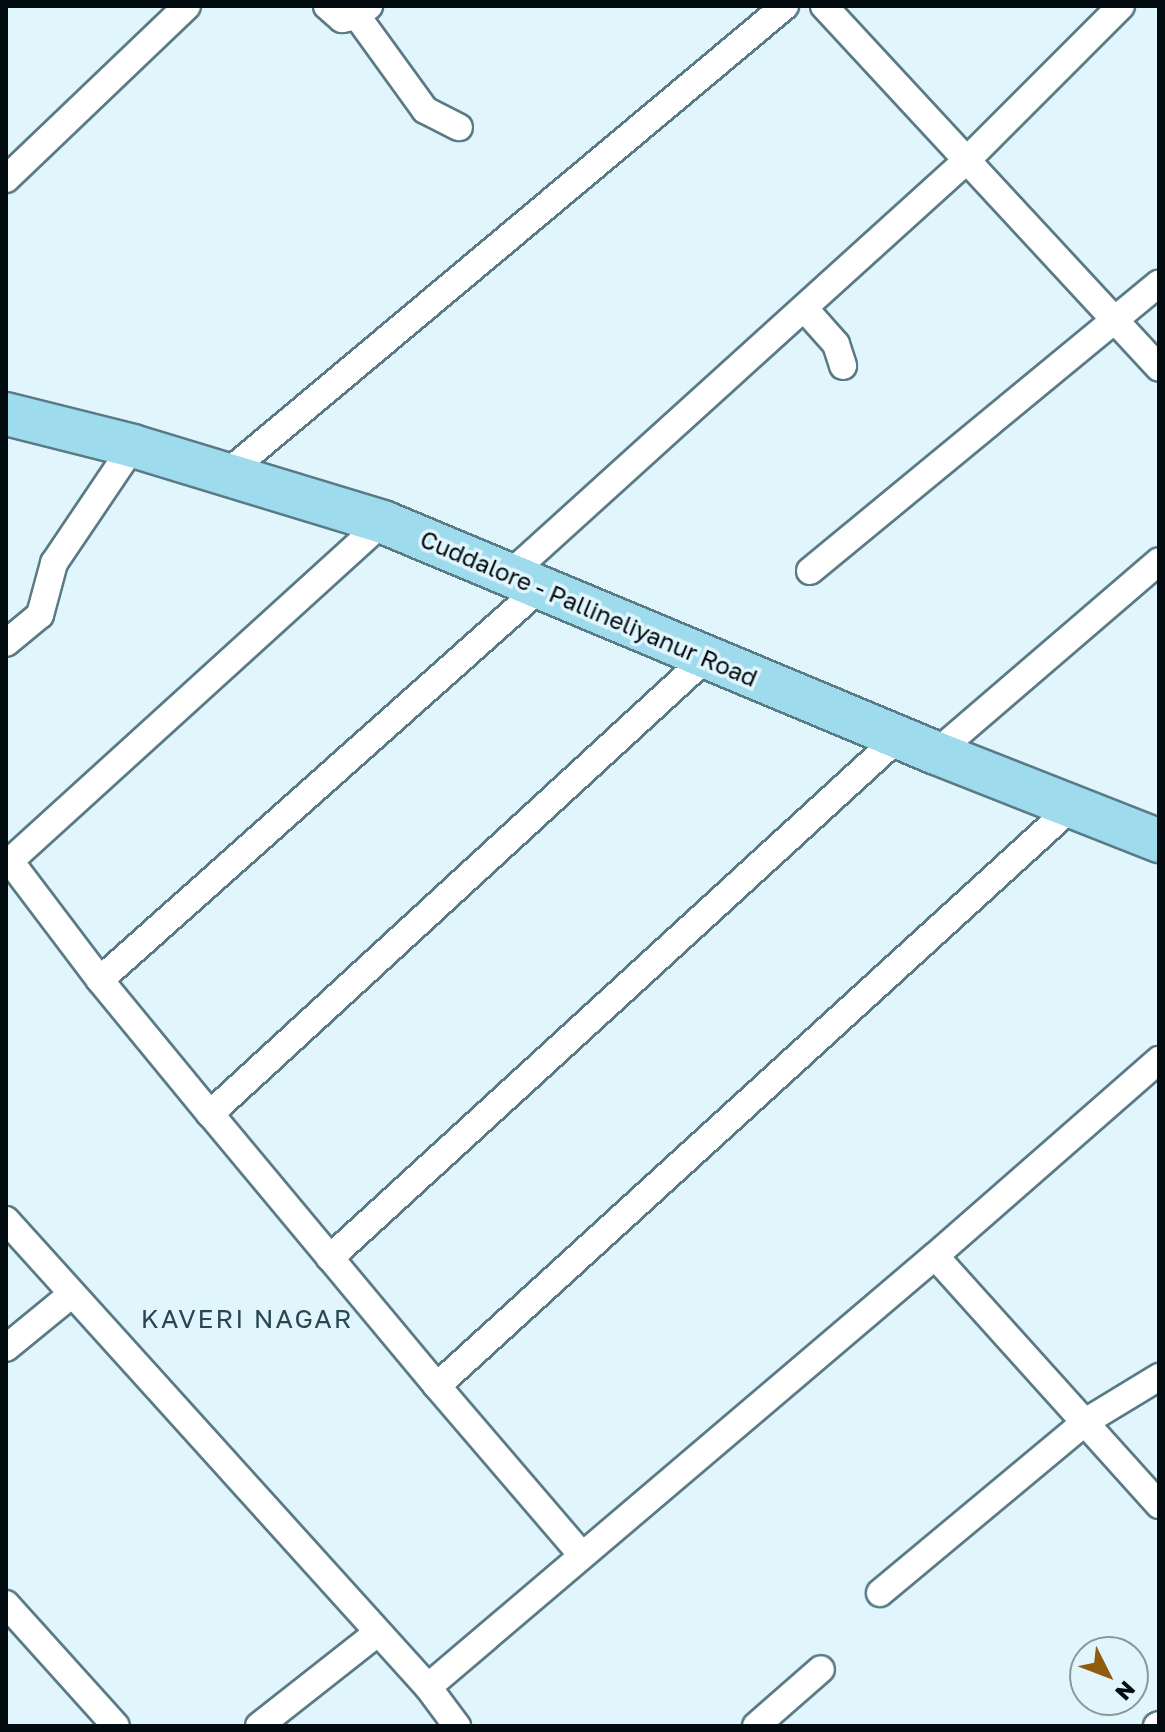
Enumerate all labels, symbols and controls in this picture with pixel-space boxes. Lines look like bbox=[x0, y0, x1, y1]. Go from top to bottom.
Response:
street label: Cuddalore - Pallineliyanur Road bbox=[416, 524, 762, 692]
district label: KAVERI NAGAR bbox=[141, 1303, 353, 1335]
north arrow bbox=[1069, 1636, 1149, 1716]
text: N bbox=[1110, 1676, 1141, 1706]

